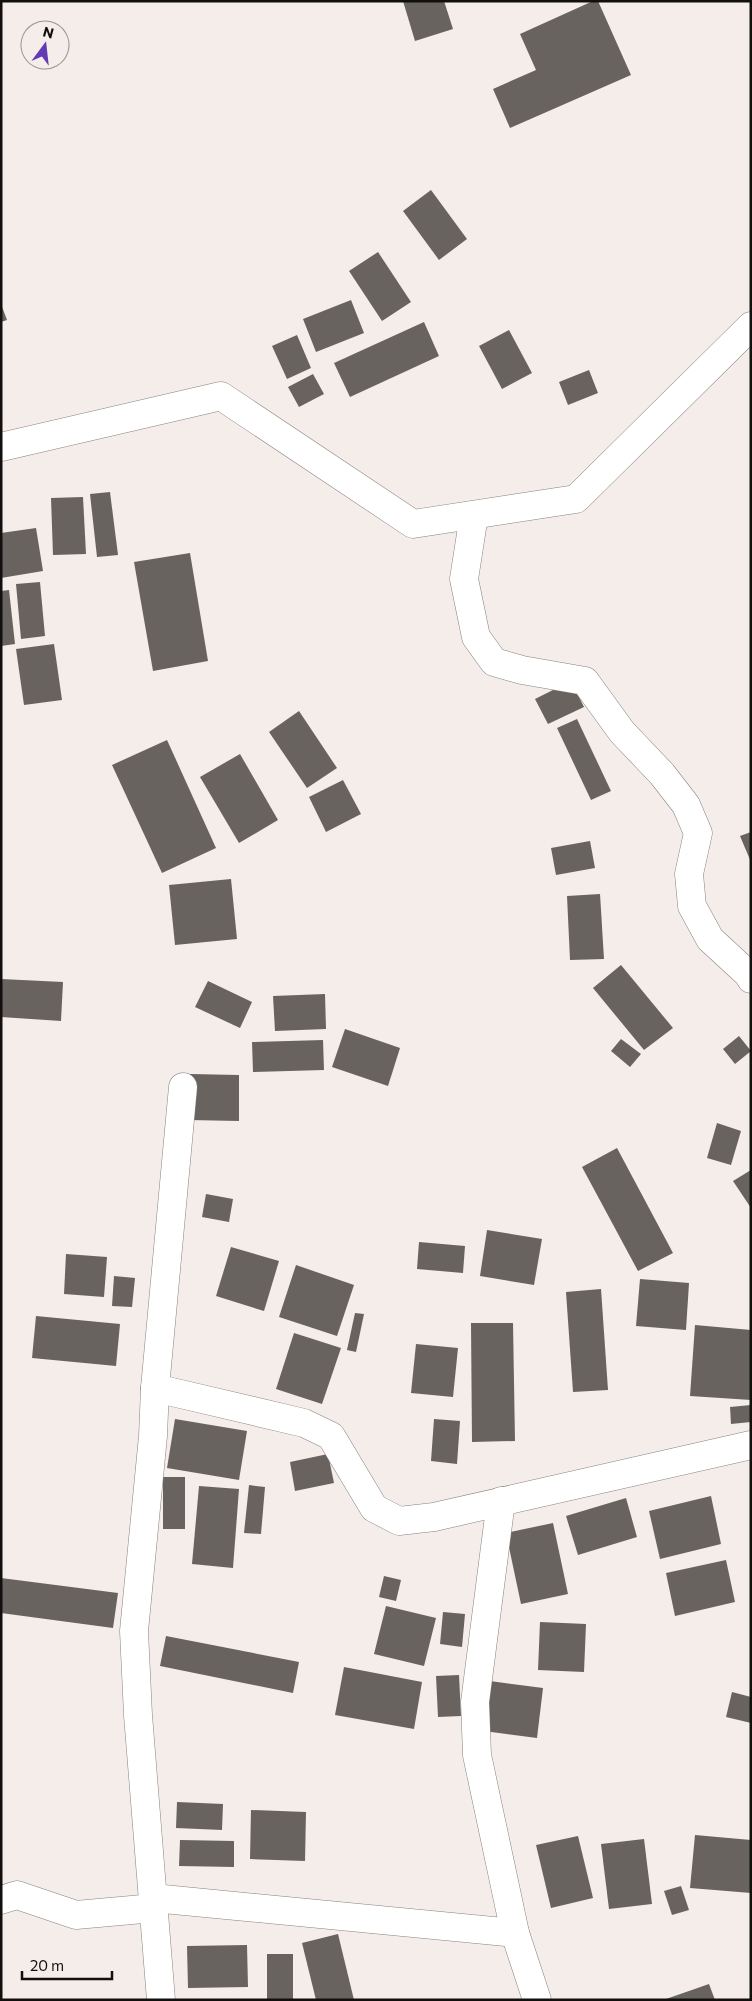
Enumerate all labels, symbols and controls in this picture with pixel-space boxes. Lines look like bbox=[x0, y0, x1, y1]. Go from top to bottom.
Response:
north arrow bbox=[20, 20, 70, 70]
text: N bbox=[41, 22, 56, 42]
scale bar bbox=[22, 1948, 112, 1980]
text: 20 m bbox=[30, 1956, 64, 1974]

